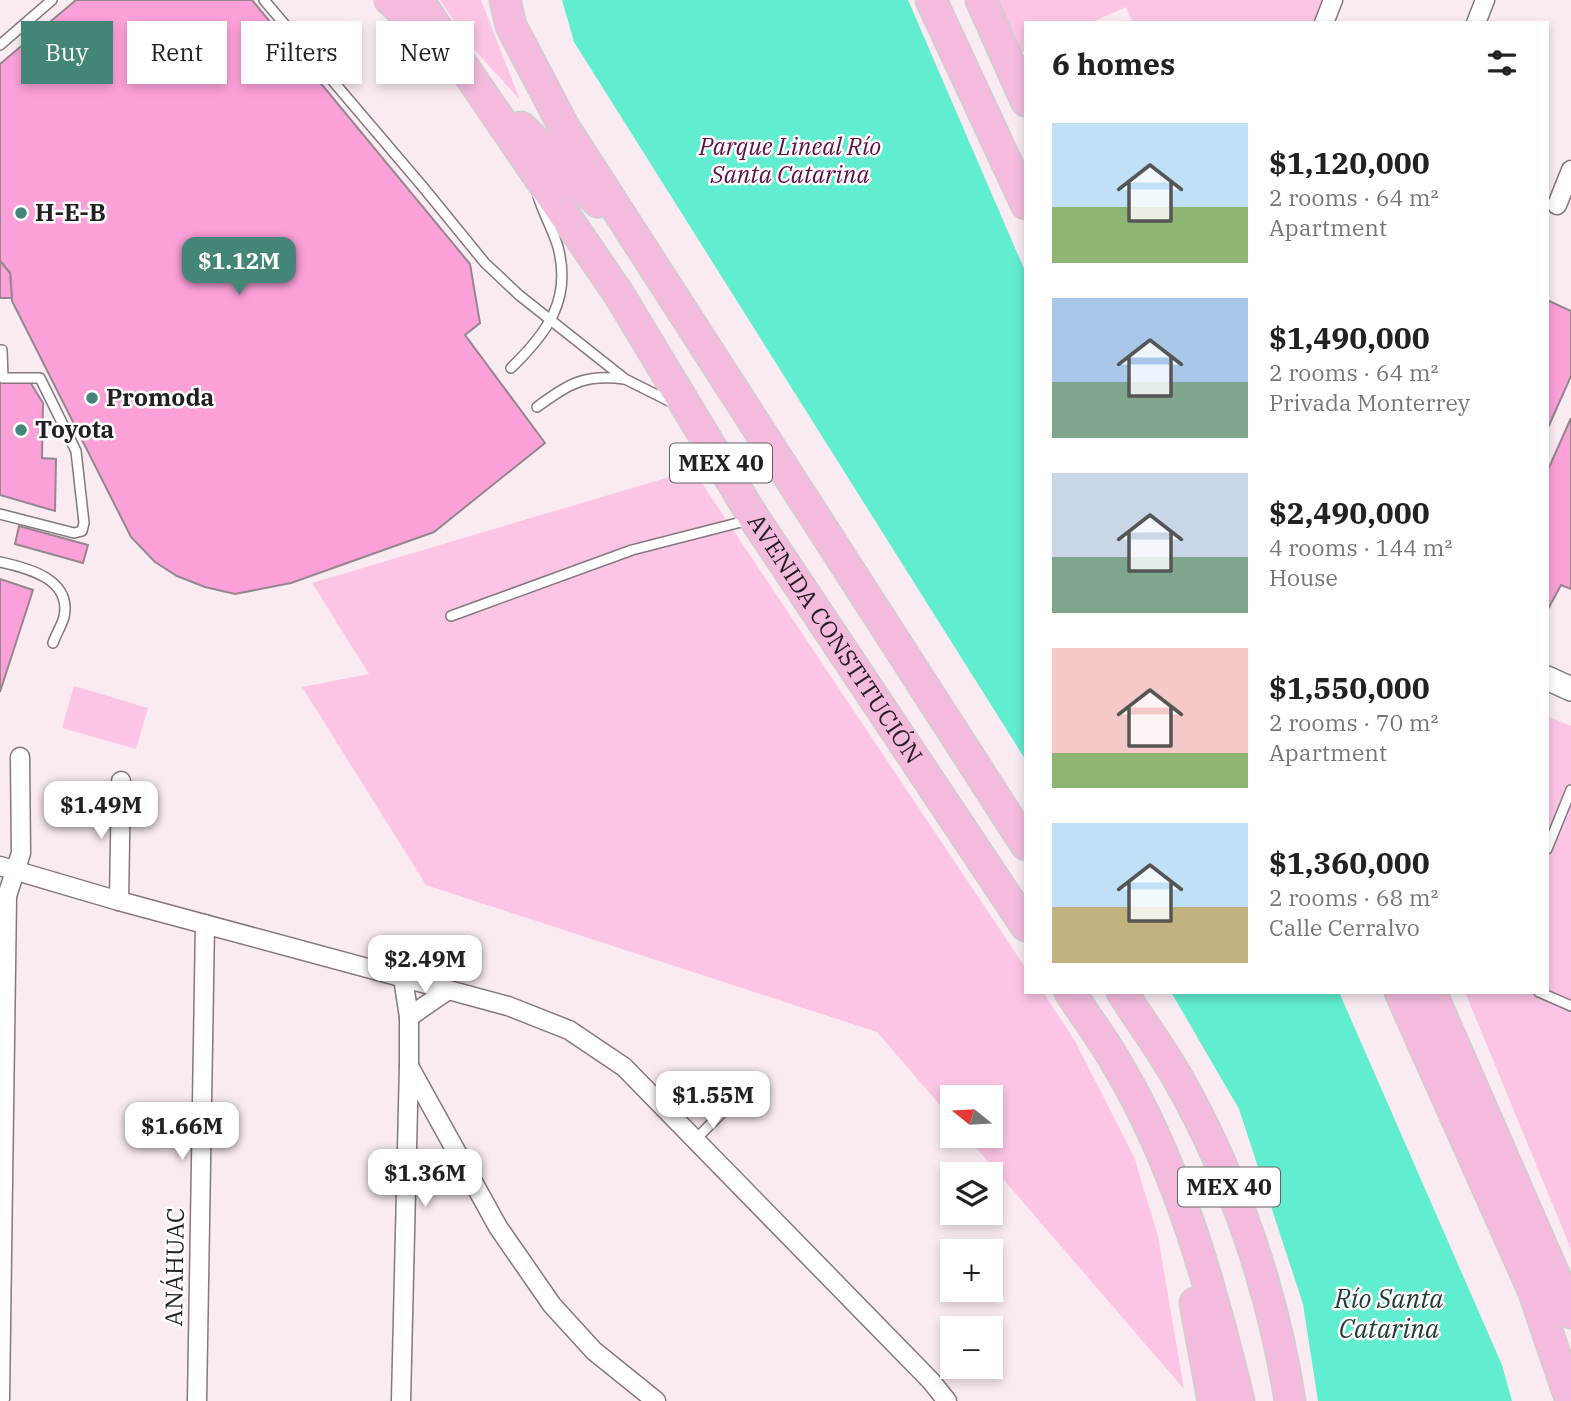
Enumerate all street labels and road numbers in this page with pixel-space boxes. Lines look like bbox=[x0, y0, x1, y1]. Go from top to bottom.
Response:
road number: MEX 40 bbox=[670, 444, 772, 482]
street label: AVENIDA CONSTITUCIÓN bbox=[741, 507, 930, 770]
road number: MEX 40 bbox=[1178, 1168, 1280, 1206]
street label: ANÁHUAC bbox=[157, 1207, 191, 1327]

